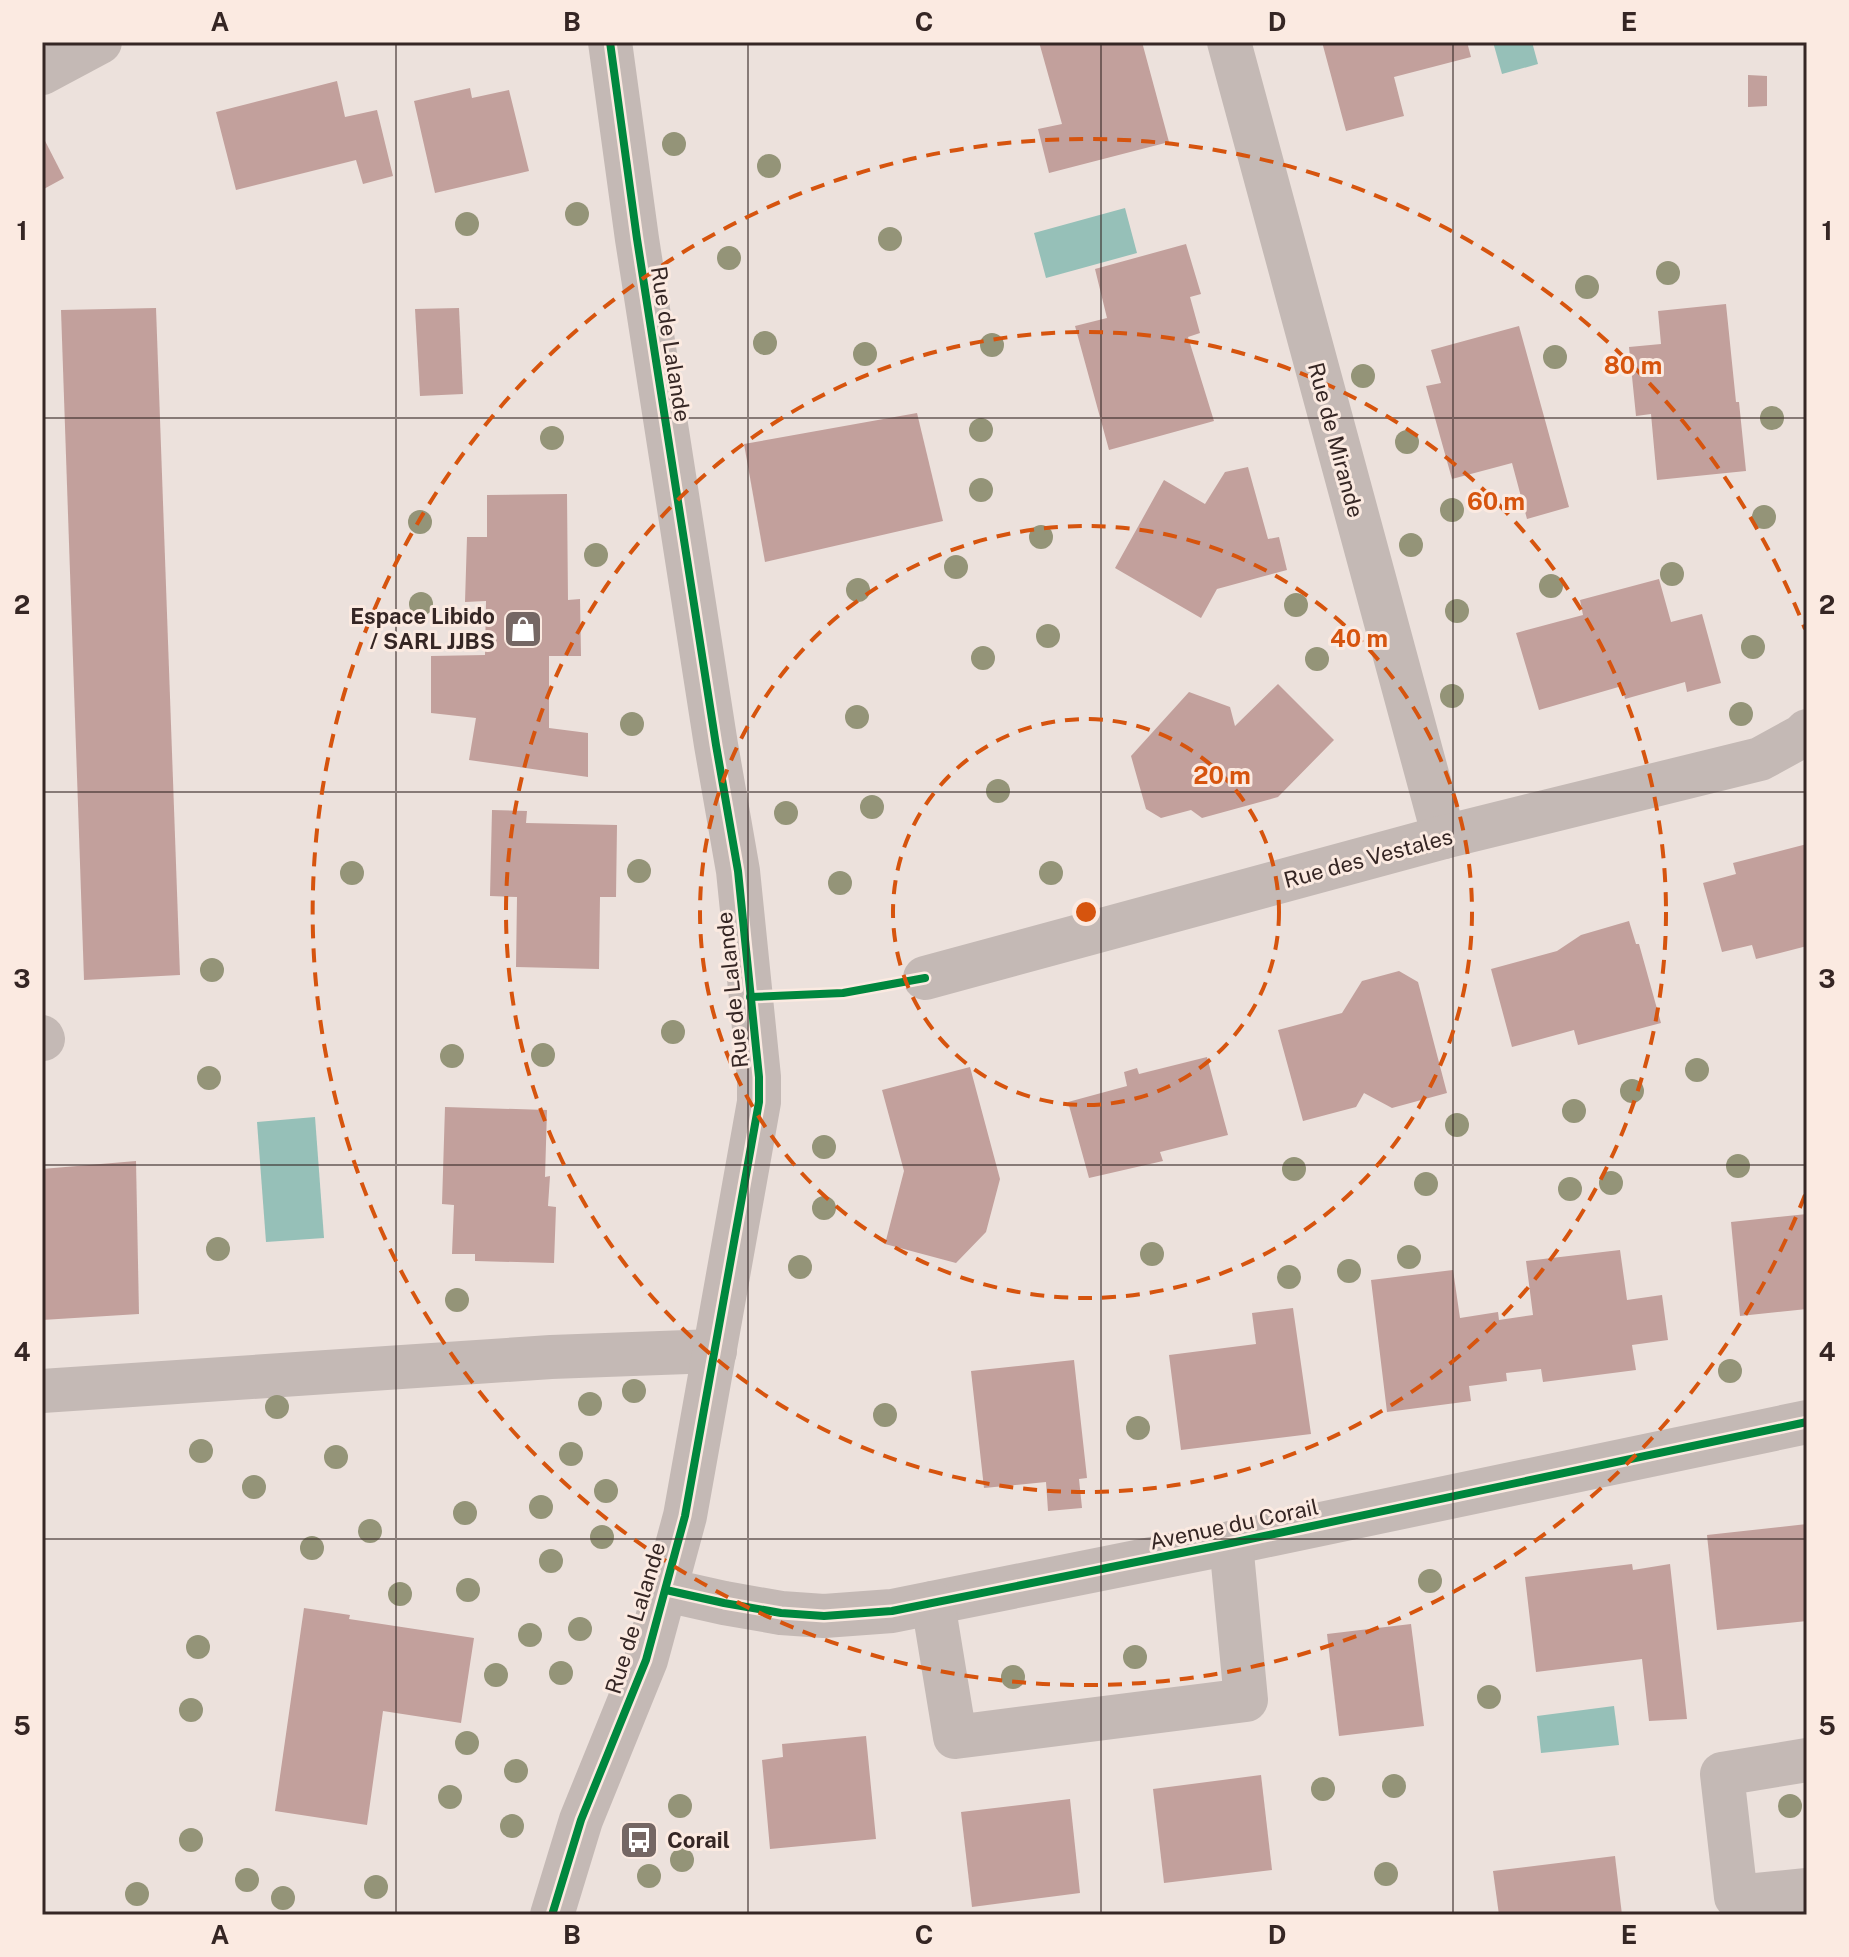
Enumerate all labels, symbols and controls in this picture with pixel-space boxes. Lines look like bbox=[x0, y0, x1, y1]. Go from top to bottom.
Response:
text: A bbox=[211, 6, 230, 37]
text: B bbox=[563, 6, 581, 37]
text: C bbox=[915, 6, 933, 37]
text: D bbox=[1268, 6, 1286, 37]
text: E bbox=[1621, 6, 1637, 37]
text: 1 bbox=[16, 215, 28, 246]
text: 1 bbox=[1821, 215, 1833, 246]
street label: Rue de Lalande bbox=[646, 264, 696, 424]
text: 80 m bbox=[1604, 351, 1662, 379]
street label: Rue de Mirande bbox=[1303, 360, 1369, 520]
text: 60 m bbox=[1467, 487, 1525, 515]
text: 2 bbox=[14, 589, 30, 620]
text: 2 bbox=[1819, 589, 1835, 620]
place label: Espace Libido / SARL JJBS bbox=[350, 603, 495, 654]
shop icon: Espace Libido / SARL JJBS bbox=[502, 608, 544, 650]
text: 40 m bbox=[1330, 624, 1388, 652]
text: 20 m bbox=[1193, 761, 1251, 789]
street label: Rue des Vestales bbox=[1281, 823, 1455, 893]
centre of rings bbox=[1072, 898, 1100, 926]
street label: Rue de Lalande bbox=[711, 910, 753, 1070]
text: 3 bbox=[13, 963, 31, 994]
text: 3 bbox=[1818, 963, 1836, 994]
text: 4 bbox=[13, 1336, 31, 1367]
text: 4 bbox=[1818, 1336, 1836, 1367]
street label: Avenue du Corail bbox=[1147, 1493, 1321, 1555]
street label: Rue de Lalande bbox=[600, 1539, 670, 1697]
text: 5 bbox=[13, 1710, 31, 1741]
text: 5 bbox=[1818, 1710, 1836, 1741]
bus stop icon: Corail bbox=[618, 1819, 660, 1861]
place label: Corail bbox=[667, 1827, 730, 1853]
text: A bbox=[211, 1919, 230, 1950]
text: B bbox=[563, 1919, 581, 1950]
text: C bbox=[915, 1919, 933, 1950]
text: D bbox=[1268, 1919, 1286, 1950]
text: E bbox=[1621, 1919, 1637, 1950]

